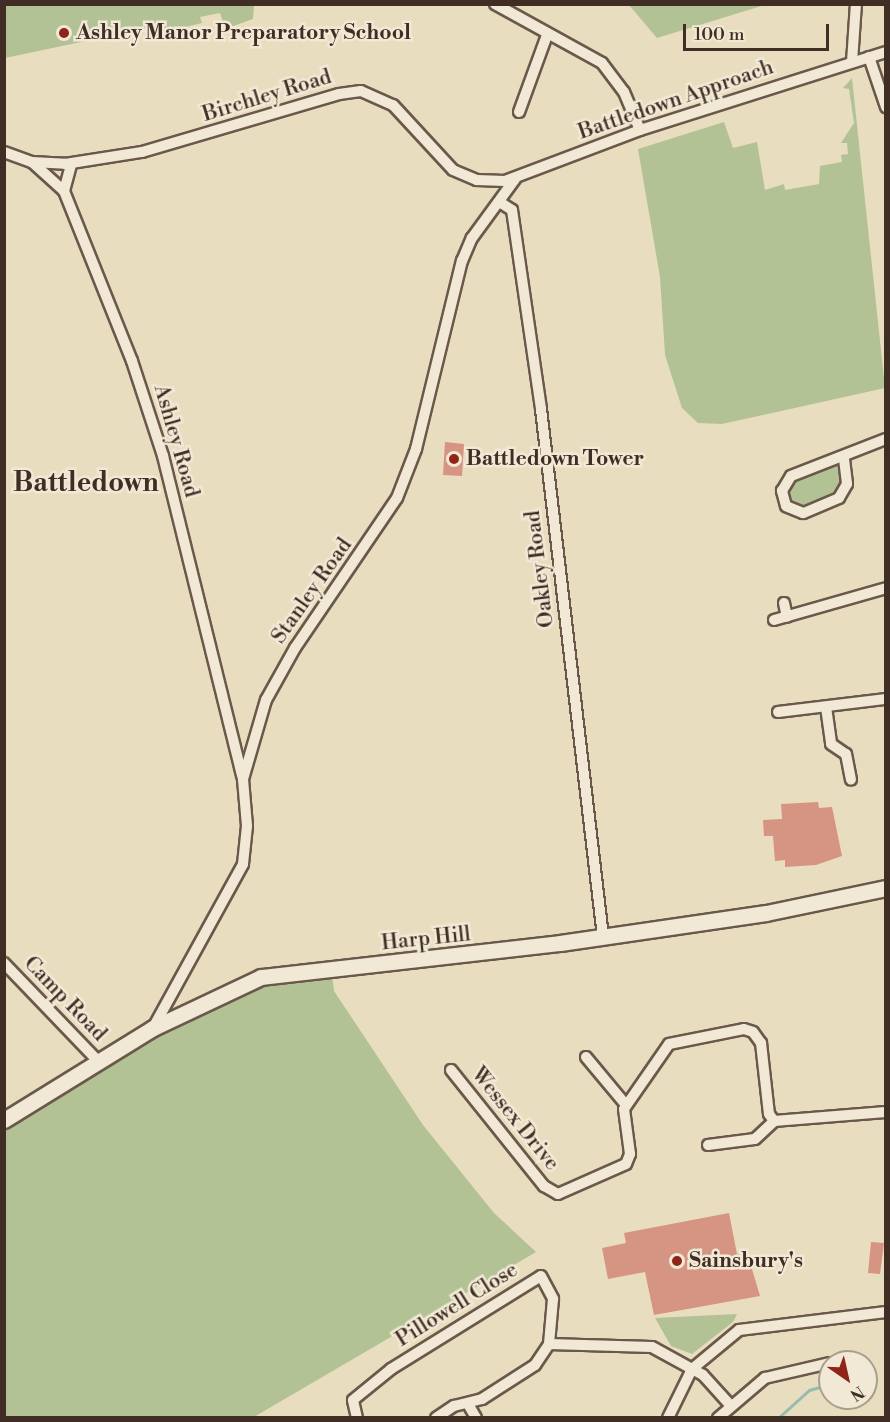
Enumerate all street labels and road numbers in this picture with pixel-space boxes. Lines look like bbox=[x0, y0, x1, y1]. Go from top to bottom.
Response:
street label: Battledown Approach bbox=[575, 55, 777, 145]
street label: Birchley Road bbox=[200, 64, 334, 128]
street label: Ashley Road bbox=[148, 382, 204, 500]
street label: Oakley Road bbox=[520, 509, 560, 629]
street label: Stanley Road bbox=[266, 533, 358, 649]
street label: Harp Hill bbox=[380, 922, 472, 956]
street label: Camp Road bbox=[18, 951, 112, 1047]
street label: Wessex Drive bbox=[466, 1062, 564, 1176]
street label: Pillowell Close bbox=[391, 1257, 523, 1353]

